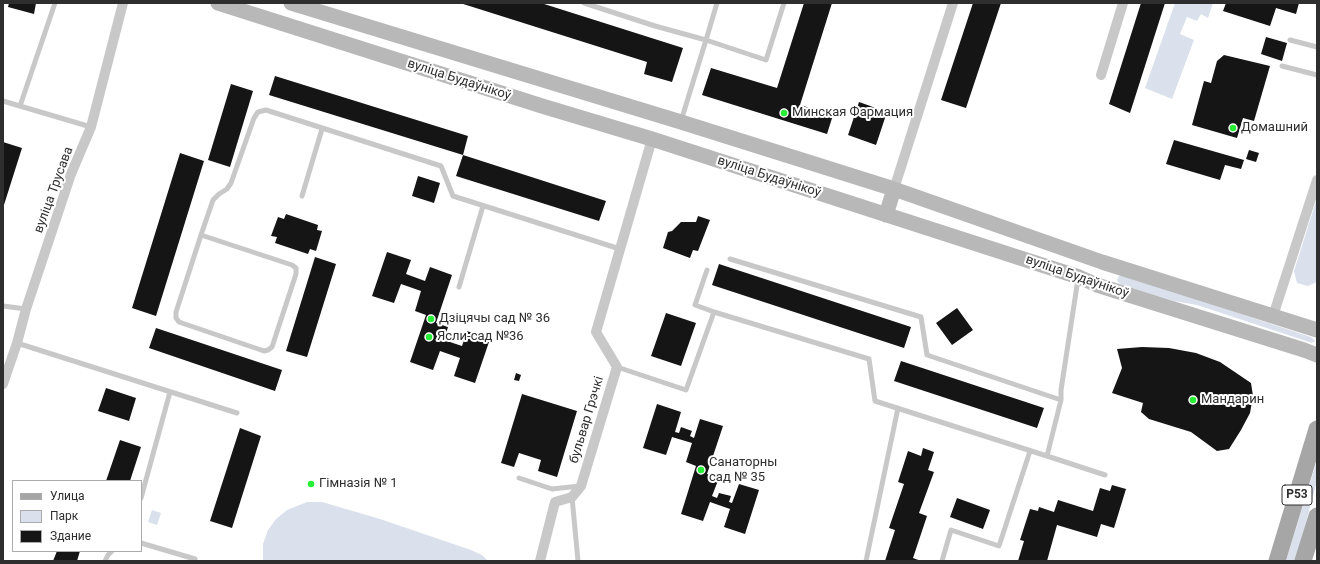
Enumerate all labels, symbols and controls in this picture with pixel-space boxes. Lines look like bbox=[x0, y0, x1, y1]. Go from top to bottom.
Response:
street label: вуліца Будаўнікоў bbox=[405, 56, 513, 104]
place label: Минская Фармация bbox=[792, 105, 913, 121]
marker: Минская Фармация bbox=[779, 108, 789, 118]
place label: Домашний bbox=[1241, 120, 1308, 136]
marker: Домашний bbox=[1228, 123, 1238, 133]
street label: вуліца Трусава bbox=[31, 145, 77, 235]
street label: вуліца Будаўнікоў bbox=[715, 153, 823, 201]
street label: вуліца Будаўнікоў bbox=[1023, 252, 1131, 302]
place label: Дзіцячы сад № 36 bbox=[439, 311, 550, 327]
marker: Дзіцячы сад № 36 bbox=[426, 314, 436, 324]
place label: Ясли-сад №36 bbox=[437, 329, 524, 345]
marker: Ясли-сад №36 bbox=[424, 332, 434, 342]
street label: бульвар Грэчкі bbox=[566, 375, 608, 465]
place label: Мандарин bbox=[1201, 392, 1264, 408]
marker: Мандарин bbox=[1188, 395, 1198, 405]
place label: Санаторны сад № 35 bbox=[709, 455, 777, 486]
marker: Санаторны сад № 35 bbox=[696, 465, 706, 475]
place label: Гімназія № 1 bbox=[319, 476, 398, 492]
marker: Гімназія № 1 bbox=[306, 479, 316, 489]
legend bbox=[12, 480, 142, 552]
road number: Р53 bbox=[1282, 485, 1312, 505]
text: Улица bbox=[50, 489, 85, 503]
text: Парк bbox=[50, 509, 78, 523]
text: Здание bbox=[50, 529, 91, 543]

